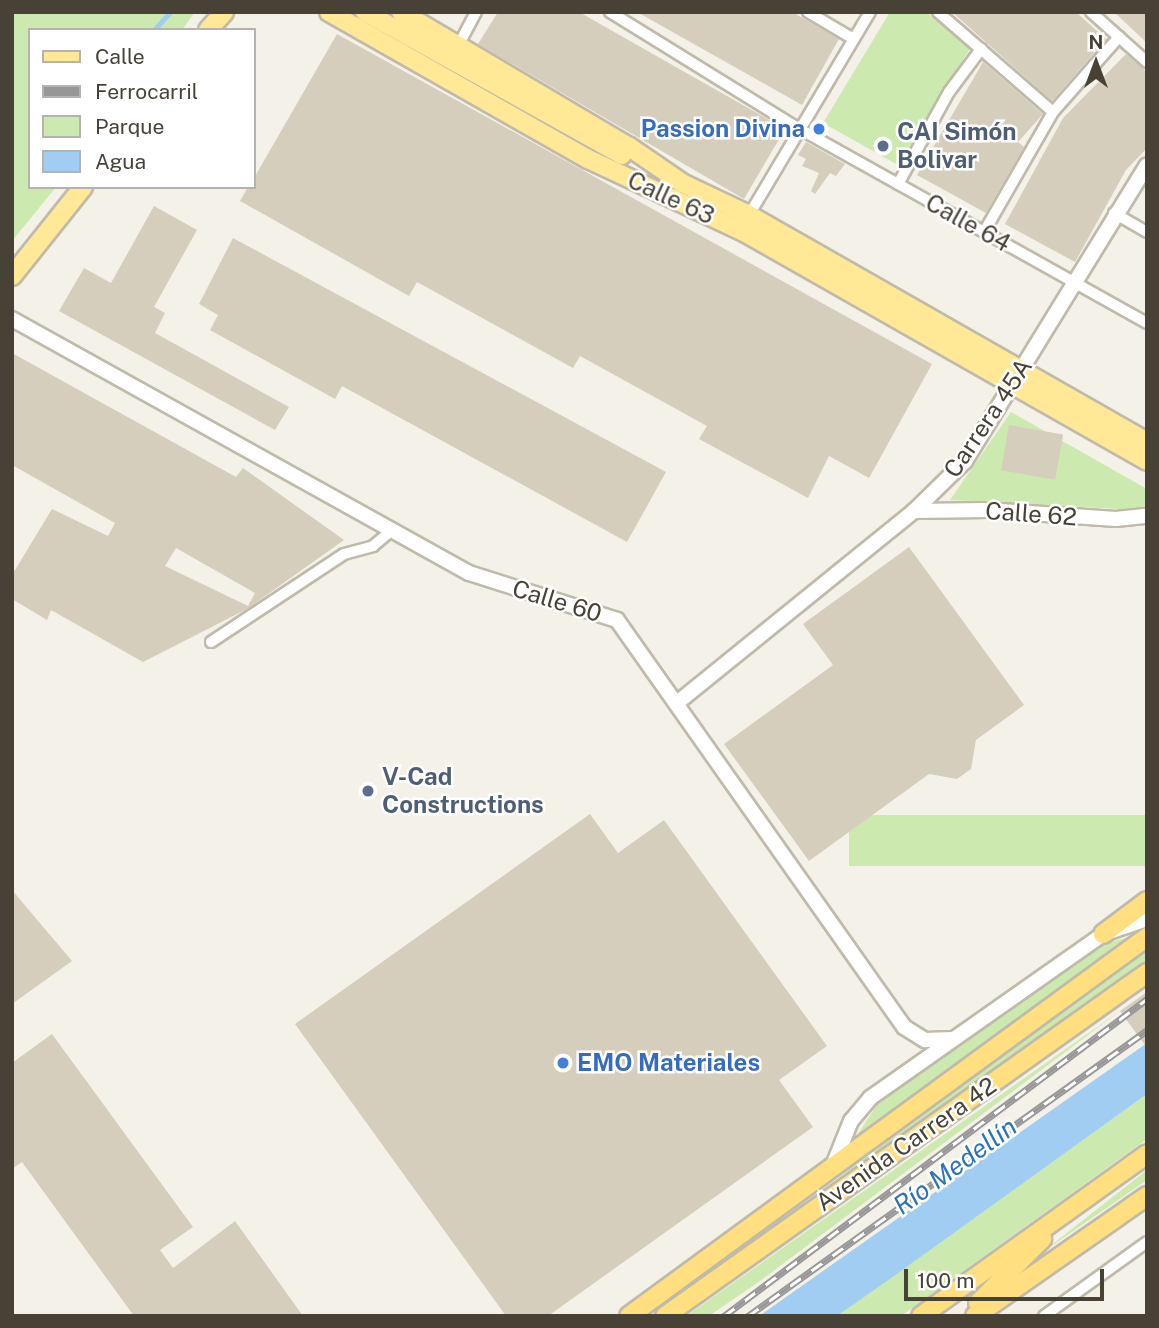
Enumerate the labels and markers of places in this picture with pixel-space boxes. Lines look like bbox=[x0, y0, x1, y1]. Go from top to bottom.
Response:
place label: Passion Divina bbox=[641, 115, 805, 143]
place label: CAI Simón Bolivar bbox=[897, 118, 1017, 174]
marker: Passion Divina bbox=[811, 121, 827, 137]
marker: CAI Simón Bolivar bbox=[875, 138, 891, 154]
place label: V-Cad Constructions bbox=[382, 763, 544, 819]
marker: V-Cad Constructions bbox=[360, 783, 376, 799]
place label: EMO Materiales bbox=[577, 1049, 760, 1077]
marker: EMO Materiales bbox=[555, 1055, 571, 1071]

